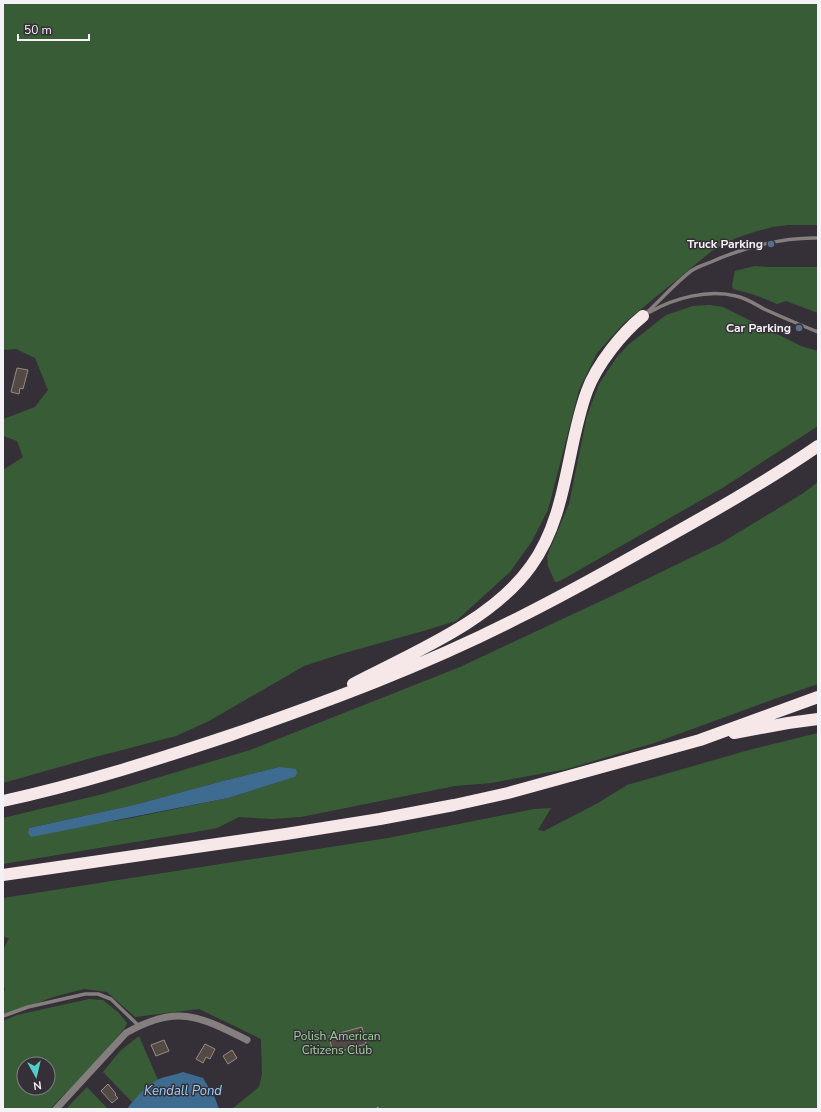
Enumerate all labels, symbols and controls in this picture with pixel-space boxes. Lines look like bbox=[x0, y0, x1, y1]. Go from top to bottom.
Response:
scale bar bbox=[18, 16, 89, 42]
text: 50 m bbox=[24, 22, 52, 38]
place label: Truck Parking bbox=[687, 236, 763, 252]
marker: Truck Parking bbox=[766, 239, 776, 249]
place label: Car Parking bbox=[726, 320, 791, 336]
marker: Car Parking bbox=[794, 323, 804, 333]
park label: Polish American Citizens Club bbox=[293, 1028, 381, 1058]
north arrow bbox=[16, 1056, 56, 1096]
text: N bbox=[32, 1077, 42, 1093]
water label: Kendall Pond bbox=[144, 1082, 222, 1100]

